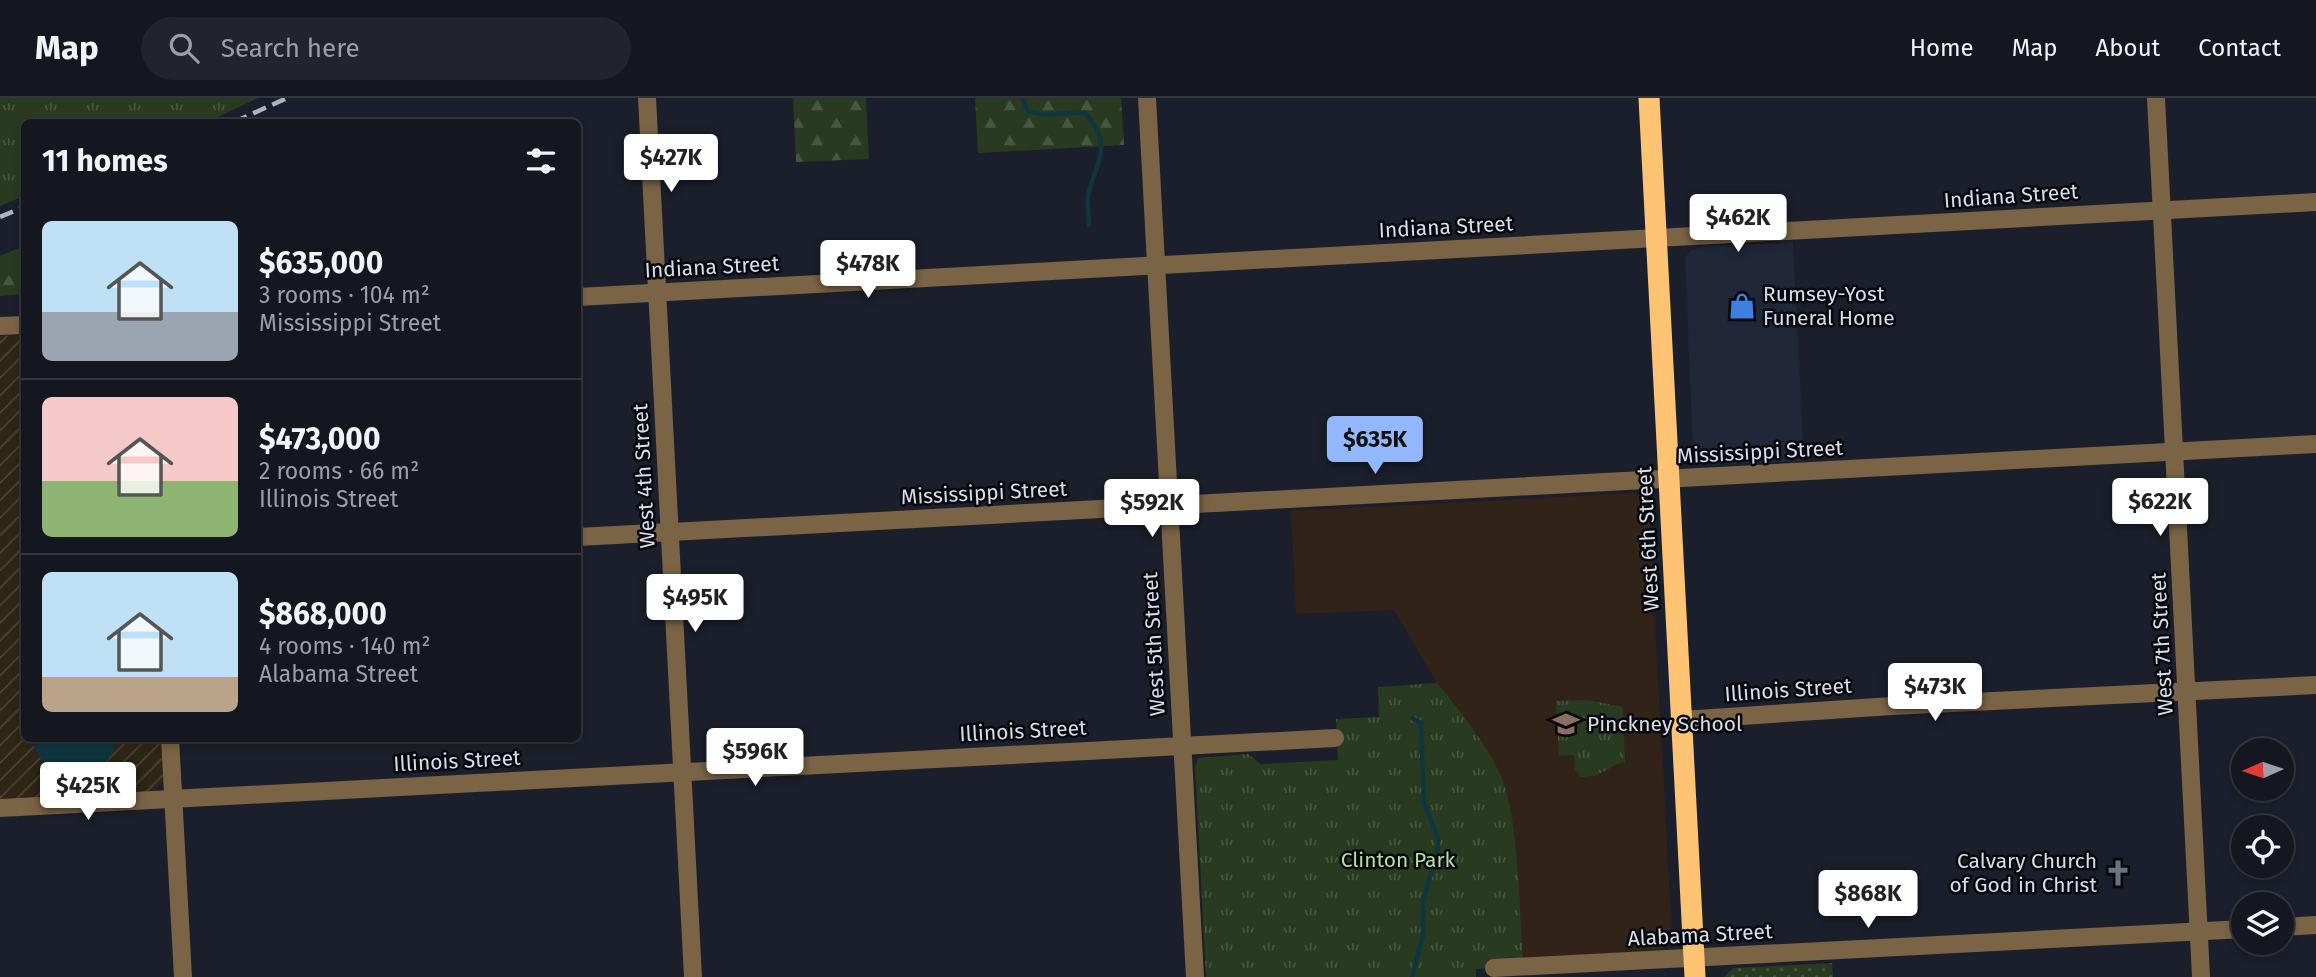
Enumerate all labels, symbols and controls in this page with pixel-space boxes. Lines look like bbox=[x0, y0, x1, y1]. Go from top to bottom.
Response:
search box bbox=[141, 17, 631, 80]
text: Map bbox=[35, 28, 99, 68]
icon: search bbox=[165, 29, 203, 67]
text: Search here bbox=[221, 33, 360, 64]
text: Home bbox=[1910, 34, 1974, 62]
text: Map bbox=[2012, 34, 2058, 62]
text: About bbox=[2096, 34, 2160, 62]
text: Contact bbox=[2198, 34, 2281, 62]
pin: $427K bbox=[622, 134, 720, 194]
icon: filters bbox=[522, 142, 560, 180]
text: 11 homes bbox=[42, 143, 168, 179]
text: $427K bbox=[640, 143, 702, 171]
street label: Indiana Street bbox=[1943, 178, 2079, 214]
pin: $462K bbox=[1689, 194, 1787, 254]
text: $462K bbox=[1706, 203, 1770, 231]
street label: Indiana Street bbox=[1378, 210, 1514, 244]
pin: $478K bbox=[819, 240, 917, 300]
text: $635,000 bbox=[259, 245, 383, 281]
icon: home bbox=[98, 249, 182, 333]
text: $478K bbox=[836, 249, 900, 277]
street label: Indiana Street bbox=[644, 250, 780, 284]
text: 3 rooms · 104 m² bbox=[259, 281, 430, 309]
place label: Rumsey-Yost Funeral Home bbox=[1763, 281, 1895, 331]
shop icon: Rumsey-Yost Funeral Home bbox=[1727, 291, 1757, 321]
text: Mississippi Street bbox=[259, 309, 441, 337]
street label: West 4th Street bbox=[627, 402, 661, 549]
pin: $635K bbox=[1326, 416, 1424, 476]
text: $473,000 bbox=[259, 421, 380, 457]
icon: home bbox=[98, 425, 182, 509]
text: $635K bbox=[1343, 425, 1407, 453]
street label: Mississippi Street bbox=[1676, 435, 1844, 469]
text: 2 rooms · 66 m² bbox=[259, 457, 419, 485]
street label: West 6th Street bbox=[1631, 465, 1665, 612]
street label: Mississippi Street bbox=[900, 476, 1068, 510]
pin: $622K bbox=[2111, 478, 2209, 538]
pin: $592K bbox=[1103, 480, 1201, 539]
text: Illinois Street bbox=[259, 485, 398, 513]
text: $622K bbox=[2128, 487, 2192, 515]
text: $592K bbox=[1120, 488, 1184, 516]
street label: West 5th Street bbox=[1137, 571, 1171, 717]
street label: West 7th Street bbox=[2145, 571, 2179, 716]
pin: $495K bbox=[646, 574, 744, 634]
text: $495K bbox=[663, 583, 727, 611]
text: $868,000 bbox=[259, 596, 387, 632]
icon: home bbox=[98, 600, 182, 684]
text: 4 rooms · 140 m² bbox=[259, 632, 430, 660]
text: Alabama Street bbox=[259, 660, 418, 688]
pin: $473K bbox=[1886, 664, 1984, 723]
text: $473K bbox=[1904, 672, 1966, 700]
street label: Illinois Street bbox=[1724, 673, 1853, 707]
school or university icon: Pinckney School bbox=[1551, 709, 1581, 739]
place label: Pinckney School bbox=[1587, 711, 1742, 737]
street label: Illinois Street bbox=[959, 715, 1088, 747]
pin: $596K bbox=[706, 728, 804, 788]
text: $596K bbox=[722, 737, 788, 765]
north arrow bbox=[2231, 738, 2294, 802]
map controls bbox=[2231, 738, 2294, 955]
street label: Illinois Street bbox=[393, 745, 522, 777]
pin: $425K bbox=[39, 762, 137, 822]
text: $425K bbox=[56, 771, 120, 799]
button: locate bbox=[2231, 815, 2294, 878]
park label: Clinton Park bbox=[1341, 847, 1456, 873]
place label: Calvary Church of God in Christ bbox=[1949, 848, 2097, 898]
church icon: Calvary Church of God in Christ bbox=[2103, 858, 2133, 888]
pin: $868K bbox=[1819, 870, 1917, 930]
text: $868K bbox=[1835, 879, 1901, 907]
button: layers bbox=[2231, 892, 2294, 955]
street label: Alabama Street bbox=[1627, 918, 1774, 952]

